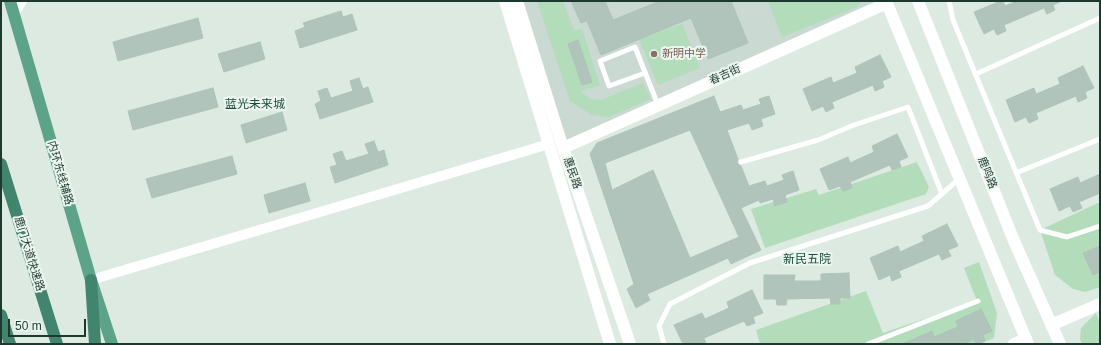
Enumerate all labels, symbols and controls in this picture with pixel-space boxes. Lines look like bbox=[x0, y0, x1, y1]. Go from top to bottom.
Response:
place label: 新明中学 bbox=[662, 47, 706, 61]
marker: 新明中学 bbox=[649, 49, 659, 59]
street label: 春吉街 bbox=[707, 62, 743, 88]
district label: 蓝光未来城 bbox=[225, 98, 285, 112]
street label: 内环东线辅路 bbox=[45, 139, 75, 207]
street label: 惠民路 bbox=[560, 155, 584, 191]
street label: 鹿鸣路 bbox=[975, 155, 999, 191]
street label: 鹿门大道快速路 bbox=[11, 215, 47, 293]
district label: 新民五院 bbox=[783, 253, 831, 267]
scale bar bbox=[10, 311, 88, 337]
text: 50 m bbox=[15, 319, 42, 333]

